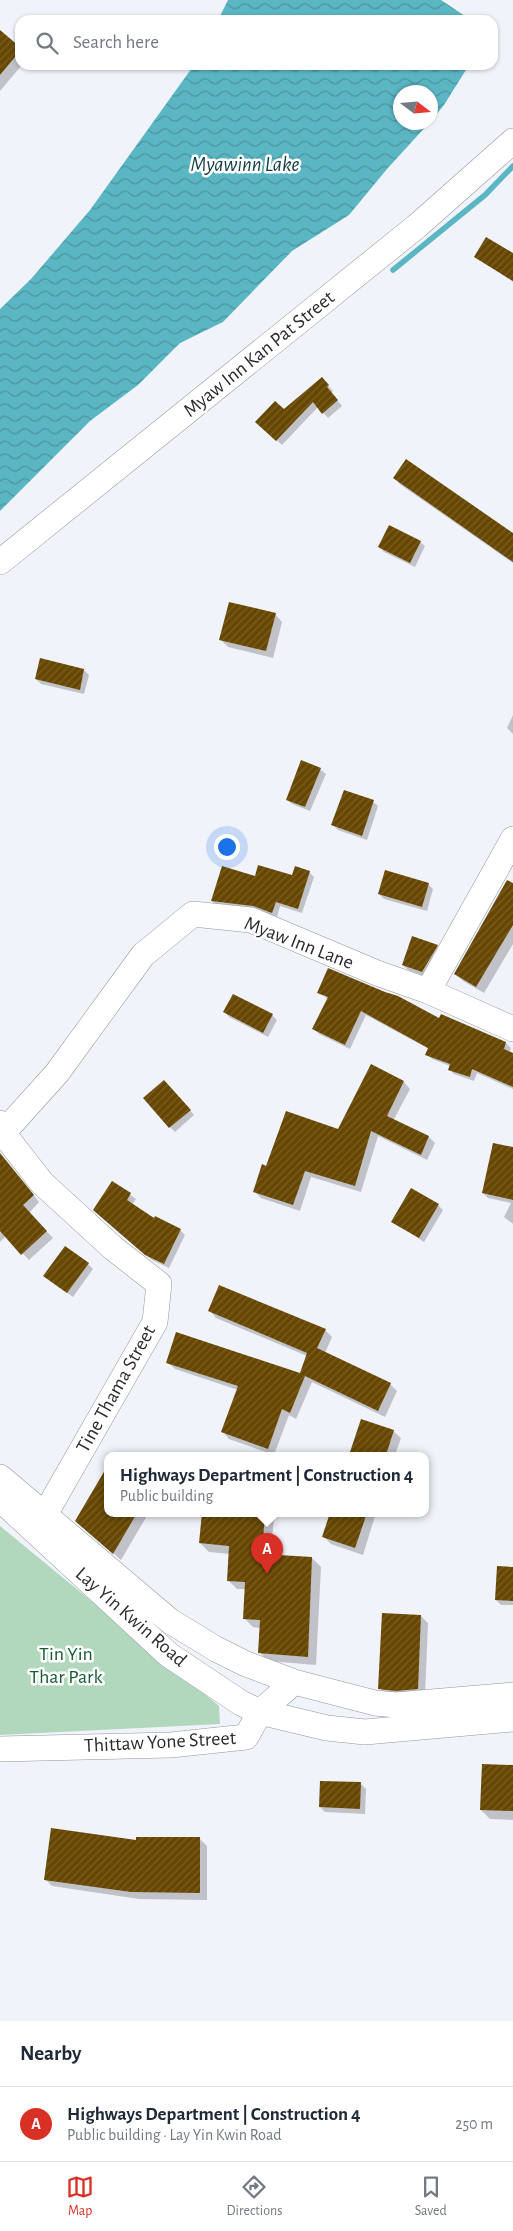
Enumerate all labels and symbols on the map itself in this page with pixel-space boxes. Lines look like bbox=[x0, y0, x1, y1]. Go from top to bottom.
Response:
north arrow bbox=[393, 85, 438, 130]
water label: Myawinn Lake bbox=[190, 154, 300, 175]
street label: Myaw Inn Kan Pat Street bbox=[180, 287, 339, 421]
your location bbox=[214, 834, 240, 860]
street label: Myaw Inn Lane bbox=[242, 913, 356, 973]
street label: Tine Thama Street bbox=[73, 1321, 160, 1456]
pin: A bbox=[251, 1533, 283, 1574]
street label: Lay Yin Kwin Road bbox=[72, 1563, 190, 1671]
park label: Tin Yin Thar Park bbox=[29, 1644, 103, 1687]
street label: Thittaw Yone Street bbox=[83, 1728, 237, 1756]

